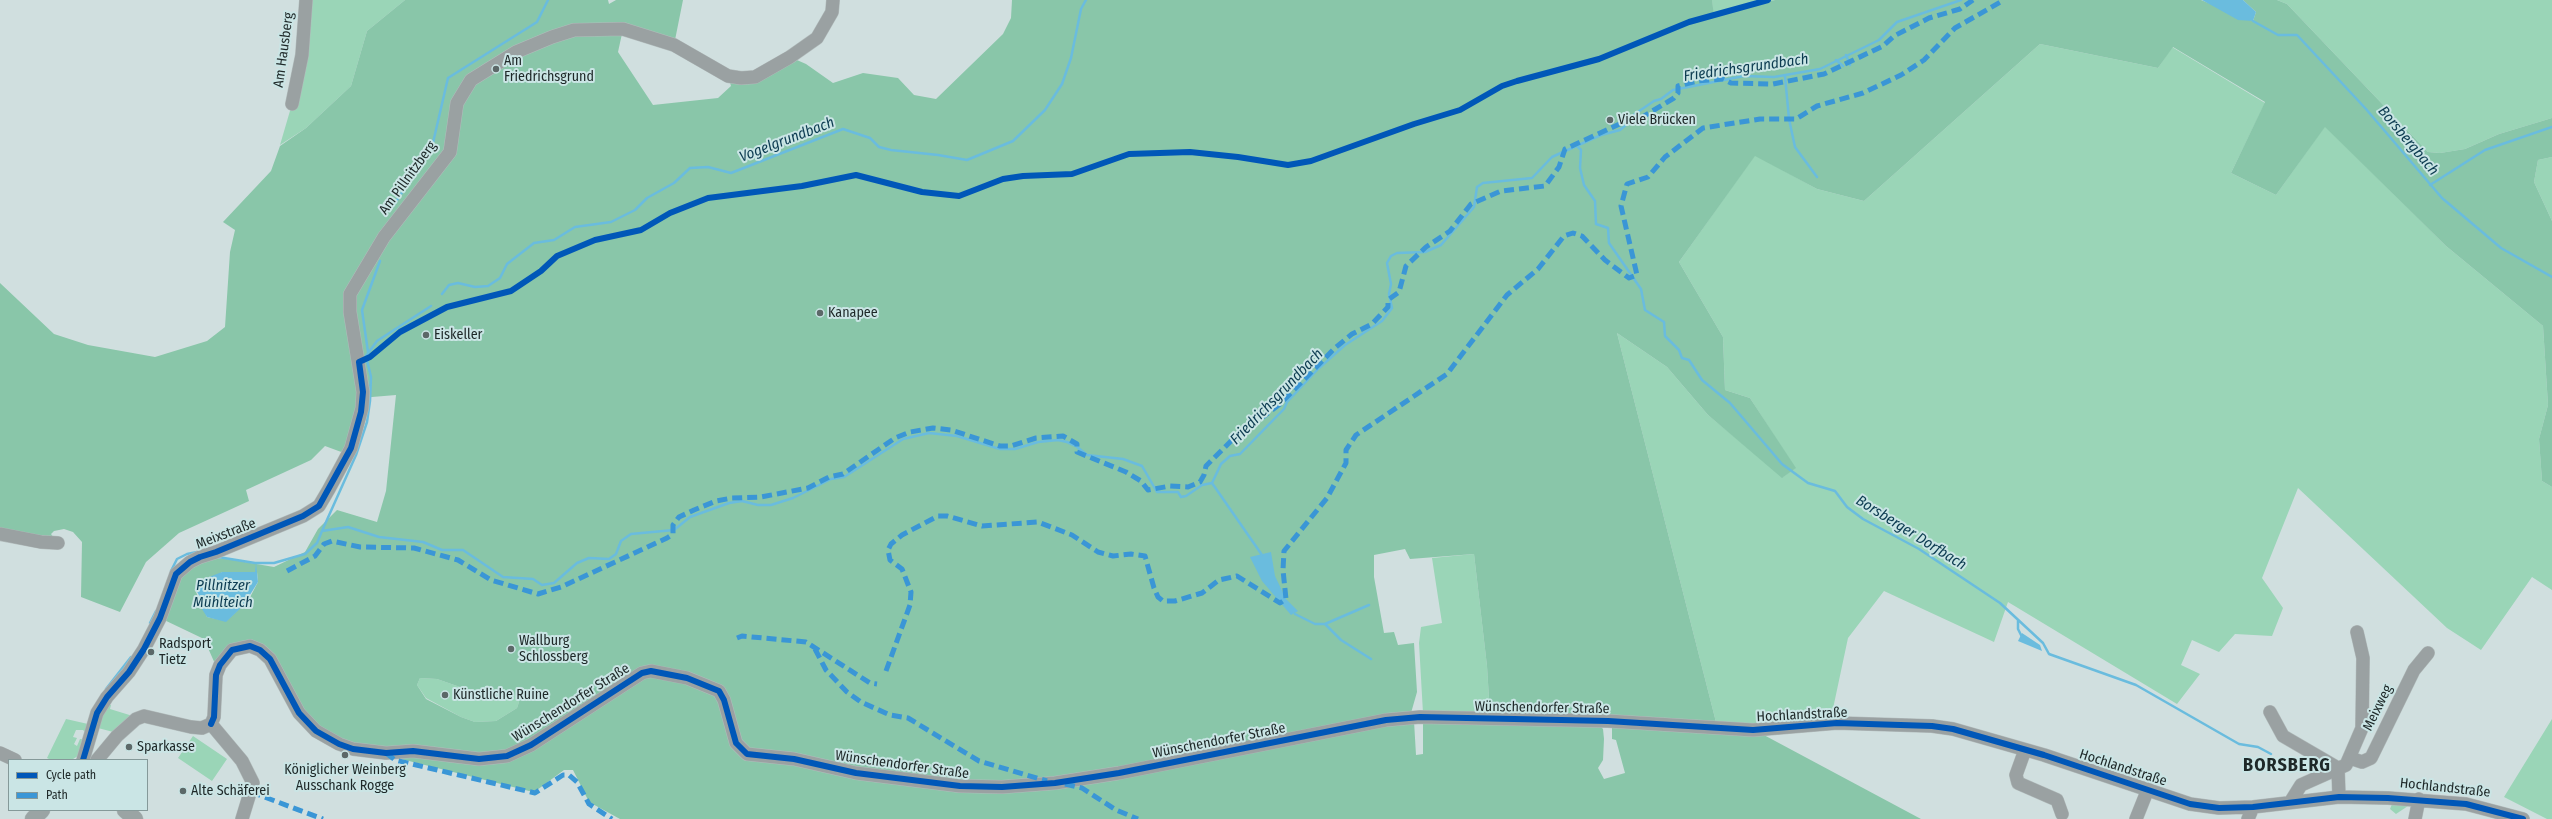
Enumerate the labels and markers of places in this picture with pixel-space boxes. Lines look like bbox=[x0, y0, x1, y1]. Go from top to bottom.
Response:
place label: Am Friedrichsgrund bbox=[504, 53, 594, 86]
marker: Am Friedrichsgrund bbox=[491, 64, 501, 74]
place label: Viele Brücken bbox=[1618, 112, 1696, 128]
marker: Viele Brücken bbox=[1605, 115, 1615, 125]
place label: Kanapee bbox=[828, 305, 878, 321]
marker: Kanapee bbox=[815, 308, 825, 318]
place label: Eiskeller bbox=[434, 327, 483, 343]
marker: Eiskeller bbox=[421, 330, 431, 340]
place label: Wallburg Schlossberg bbox=[519, 633, 588, 666]
place label: Radsport Tietz bbox=[159, 636, 211, 668]
marker: Wallburg Schlossberg bbox=[506, 644, 516, 654]
marker: Radsport Tietz bbox=[146, 647, 156, 657]
place label: Künstliche Ruine bbox=[453, 687, 549, 703]
marker: Künstliche Ruine bbox=[440, 690, 450, 700]
place label: Sparkasse bbox=[137, 739, 195, 755]
marker: Sparkasse bbox=[124, 742, 134, 752]
marker: Königlicher Weinberg Ausschank Rogge bbox=[340, 750, 350, 760]
place label: Königlicher Weinberg Ausschank Rogge bbox=[284, 762, 406, 794]
place label: Alte Schäferei bbox=[191, 783, 270, 799]
marker: Alte Schäferei bbox=[178, 786, 188, 796]

